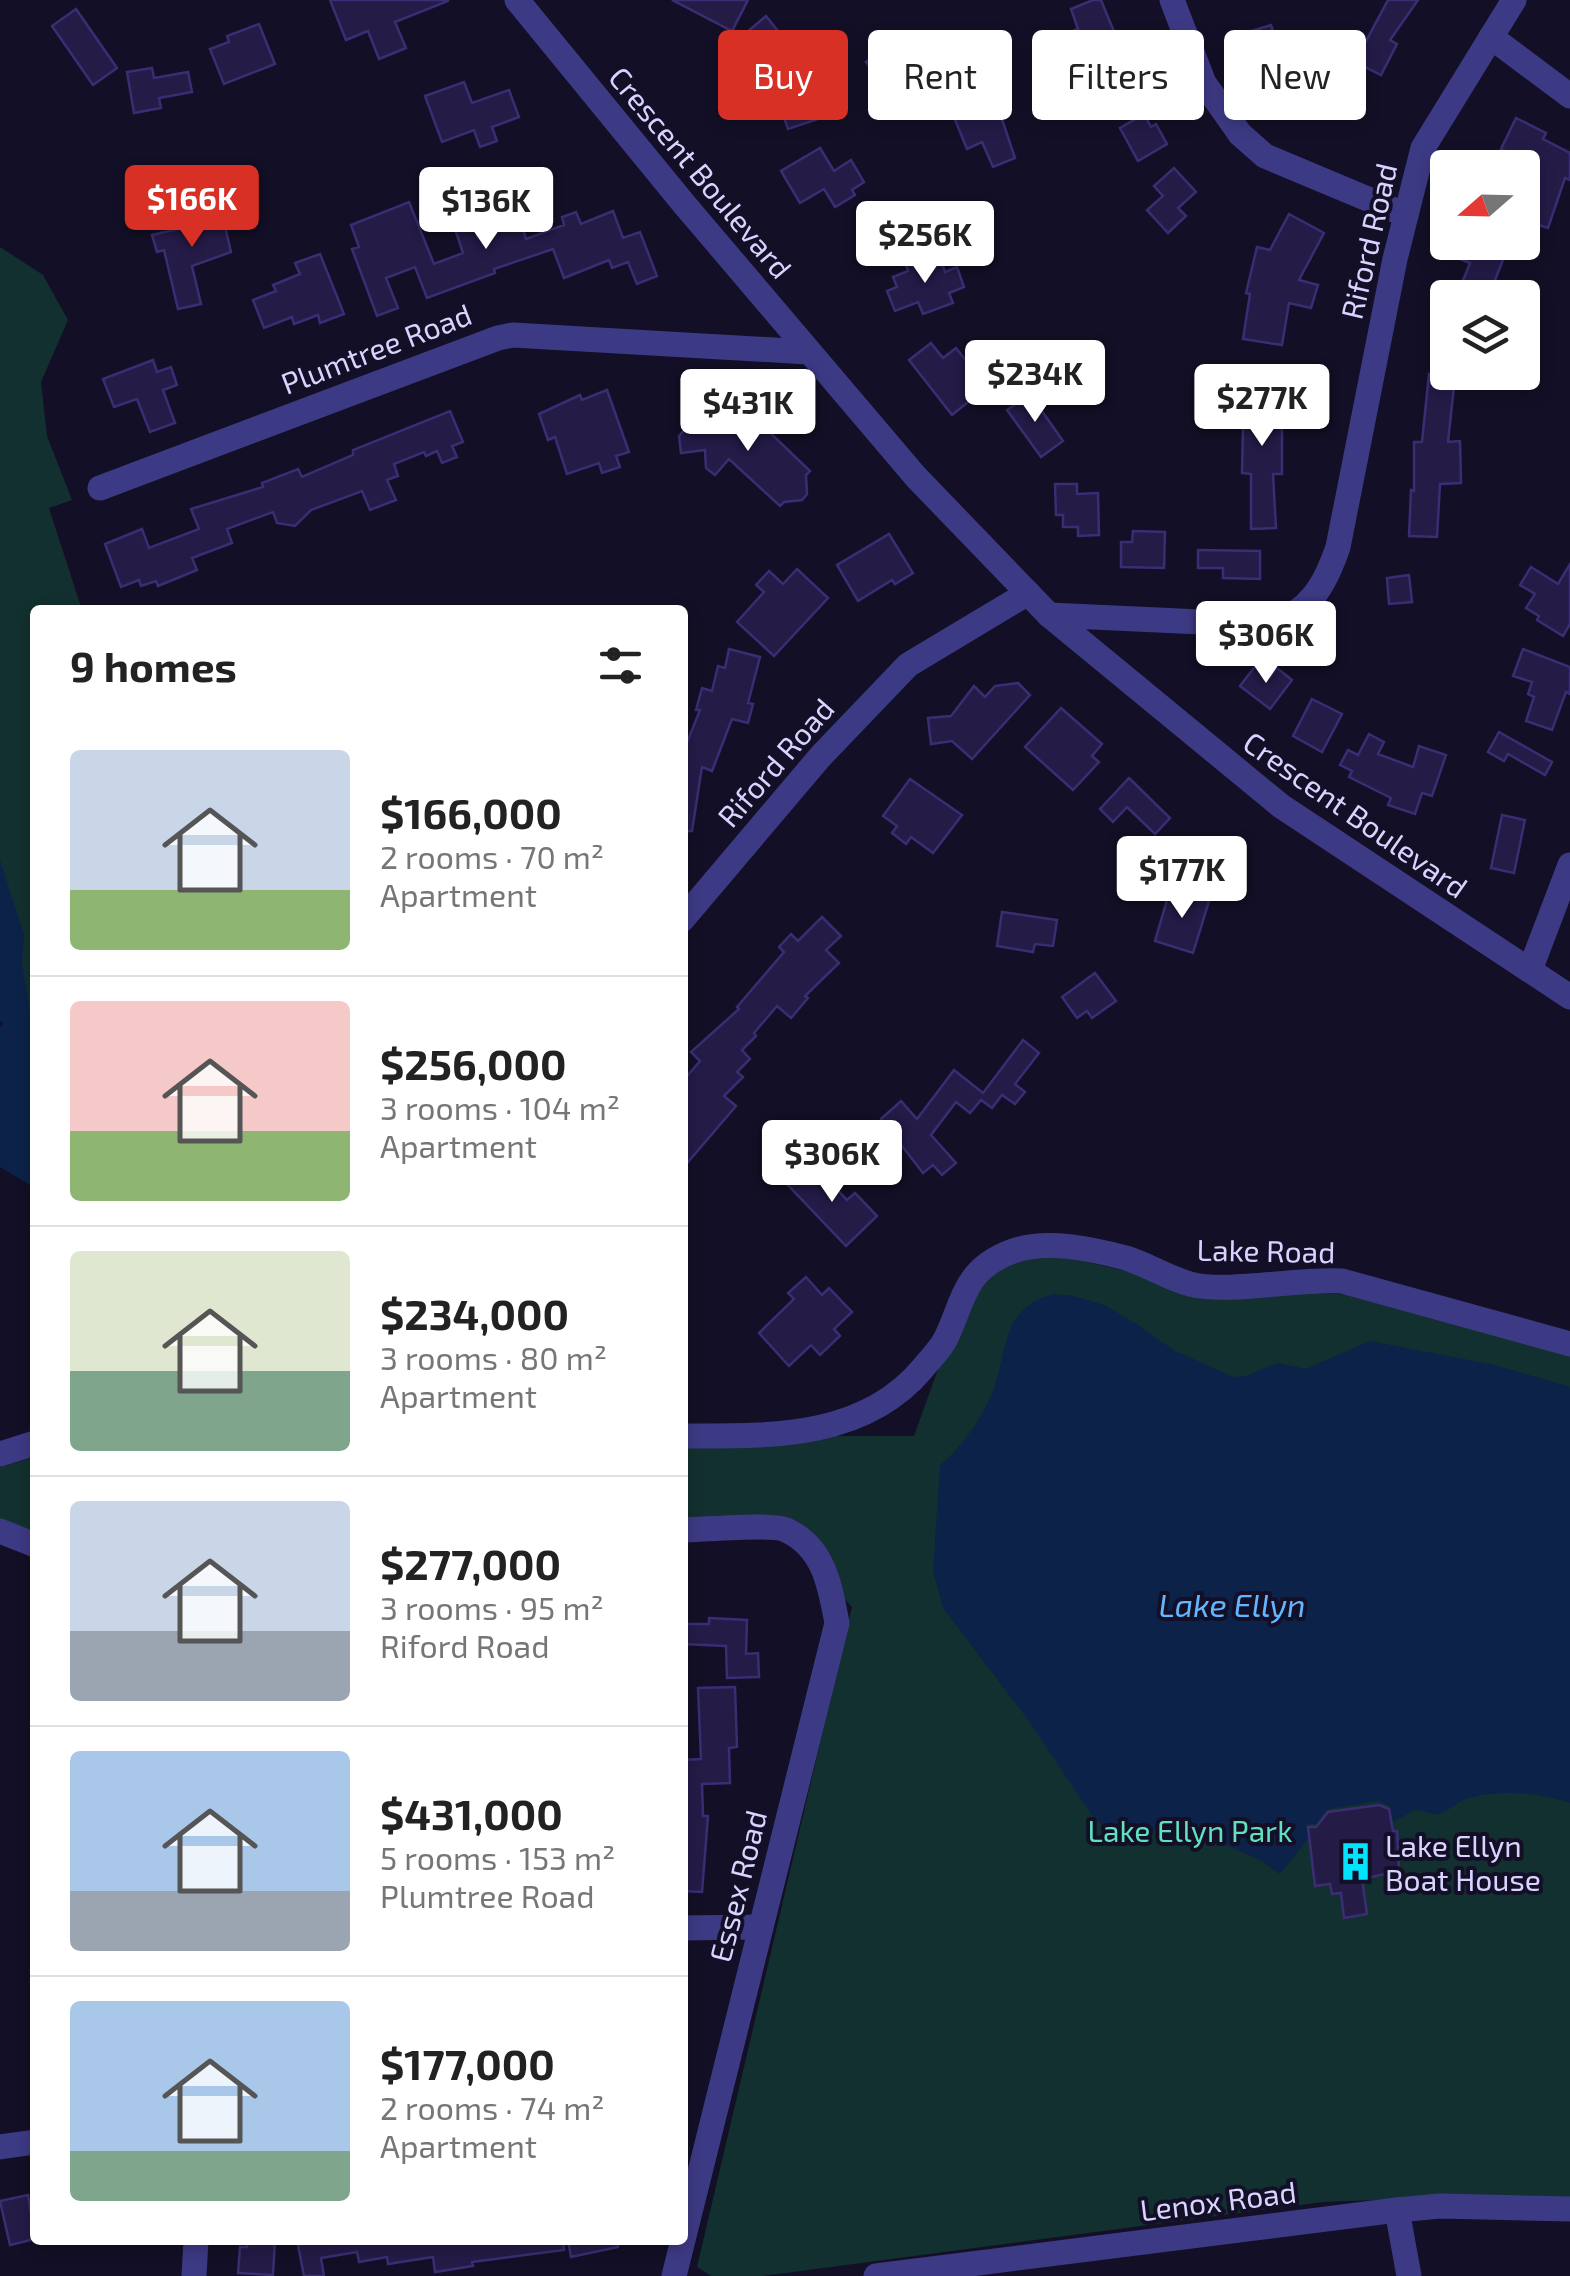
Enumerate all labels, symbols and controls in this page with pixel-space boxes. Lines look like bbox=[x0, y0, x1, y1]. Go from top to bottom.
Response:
chip: Buy bbox=[718, 30, 848, 120]
chip: Rent bbox=[868, 30, 1012, 120]
chip: Filters bbox=[1032, 30, 1204, 120]
chip: New bbox=[1224, 30, 1366, 120]
street label: Crescent Boulevard bbox=[602, 59, 800, 285]
north arrow bbox=[1430, 150, 1540, 260]
map controls bbox=[1430, 150, 1540, 390]
street label: Riford Road bbox=[1333, 160, 1403, 322]
pin: $166K bbox=[122, 165, 262, 250]
pin: $136K bbox=[416, 167, 556, 252]
text: $166K bbox=[147, 178, 237, 216]
text: $136K bbox=[441, 180, 531, 218]
pin: $256K bbox=[855, 201, 995, 286]
text: $256K bbox=[878, 214, 972, 252]
button: layers bbox=[1430, 280, 1540, 390]
street label: Plumtree Road bbox=[276, 295, 476, 401]
pin: $234K bbox=[965, 340, 1105, 425]
text: $234K bbox=[987, 353, 1083, 391]
pin: $277K bbox=[1192, 364, 1332, 449]
pin: $431K bbox=[678, 369, 818, 454]
text: $277K bbox=[1216, 377, 1308, 415]
text: $431K bbox=[702, 382, 794, 420]
pin: $306K bbox=[1196, 601, 1336, 686]
text: $306K bbox=[1218, 614, 1314, 652]
icon: filters bbox=[593, 638, 648, 693]
text: 9 homes bbox=[70, 640, 237, 690]
street label: Riford Road bbox=[709, 690, 841, 834]
street label: Crescent Boulevard bbox=[1237, 723, 1475, 905]
text: $166,000 bbox=[380, 787, 562, 837]
icon: home bbox=[150, 790, 270, 910]
pin: $177K bbox=[1112, 836, 1252, 921]
text: 2 rooms · 70 m² bbox=[380, 837, 604, 875]
text: $177K bbox=[1139, 849, 1225, 887]
text: Apartment bbox=[380, 875, 537, 913]
text: $256,000 bbox=[380, 1038, 566, 1088]
icon: home bbox=[150, 1041, 270, 1161]
text: 3 rooms · 104 m² bbox=[380, 1088, 620, 1126]
pin: $306K bbox=[762, 1120, 902, 1205]
text: Apartment bbox=[380, 1126, 537, 1164]
text: $306K bbox=[784, 1133, 880, 1171]
street label: Lake Road bbox=[1196, 1231, 1336, 1269]
text: $234,000 bbox=[380, 1288, 569, 1338]
icon: home bbox=[150, 1291, 270, 1411]
text: 3 rooms · 80 m² bbox=[380, 1338, 607, 1376]
text: Apartment bbox=[380, 1376, 537, 1414]
text: $277,000 bbox=[380, 1538, 561, 1588]
icon: home bbox=[150, 1541, 270, 1661]
water label: Lake Ellyn bbox=[1158, 1585, 1306, 1624]
text: 3 rooms · 95 m² bbox=[380, 1588, 604, 1626]
text: Riford Road bbox=[380, 1626, 549, 1664]
text: $431,000 bbox=[380, 1788, 563, 1838]
icon: home bbox=[150, 1791, 270, 1911]
street label: Essex Road bbox=[701, 1806, 773, 1966]
park label: Lake Ellyn Park bbox=[1088, 1812, 1292, 1848]
place label: Lake Ellyn Boat House bbox=[1385, 1827, 1541, 1897]
text: 5 rooms · 153 m² bbox=[380, 1838, 615, 1876]
building icon: Lake Ellyn Boat House bbox=[1334, 1841, 1376, 1883]
text: Plumtree Road bbox=[380, 1876, 594, 1914]
text: $177,000 bbox=[380, 2038, 555, 2088]
icon: home bbox=[150, 2041, 270, 2161]
text: 2 rooms · 74 m² bbox=[380, 2088, 604, 2126]
text: Apartment bbox=[380, 2126, 537, 2164]
street label: Lenox Road bbox=[1138, 2173, 1298, 2227]

